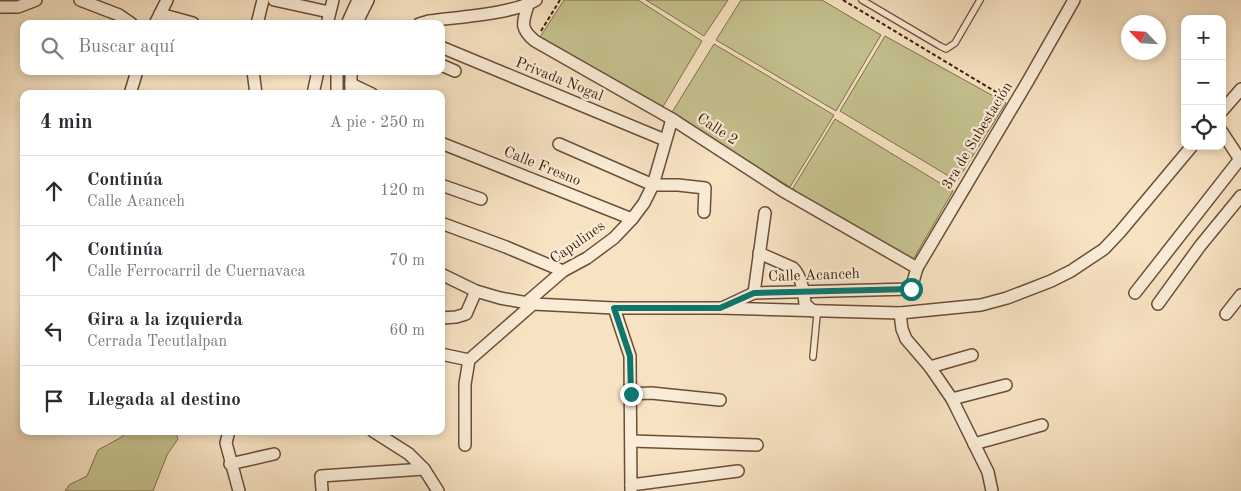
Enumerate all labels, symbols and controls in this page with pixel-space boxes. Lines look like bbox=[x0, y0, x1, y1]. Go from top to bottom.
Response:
north arrow bbox=[1121, 15, 1166, 60]
map controls bbox=[1181, 15, 1226, 150]
button: + bbox=[1181, 15, 1226, 60]
search box bbox=[20, 20, 445, 75]
icon: search bbox=[38, 34, 66, 62]
text: Buscar aquí bbox=[78, 38, 174, 57]
street label: Privada Nogal bbox=[513, 56, 605, 104]
button: − bbox=[1181, 60, 1226, 105]
street label: 3ra de Subestación bbox=[940, 80, 1016, 192]
button: locate bbox=[1181, 105, 1226, 150]
street label: Calle 2 bbox=[694, 111, 740, 149]
text: 4 min bbox=[40, 112, 93, 133]
text: A pie · 250 m bbox=[330, 115, 425, 131]
street label: Calle Fresno bbox=[501, 145, 583, 189]
text: Continúa bbox=[87, 171, 163, 190]
icon: ahead bbox=[40, 177, 68, 205]
text: 120 m bbox=[380, 183, 425, 199]
text: Calle Acanceh bbox=[87, 194, 185, 210]
street label: Capulines bbox=[548, 219, 608, 267]
text: Continúa bbox=[87, 241, 163, 260]
icon: ahead bbox=[40, 247, 68, 275]
text: 70 m bbox=[389, 253, 425, 269]
text: Calle Ferrocarril de Cuernavaca bbox=[87, 264, 305, 280]
street label: Calle Acanceh bbox=[768, 267, 860, 285]
route start bbox=[900, 278, 923, 301]
text: Gira a la izquierda bbox=[87, 311, 243, 330]
icon: left bbox=[40, 317, 68, 345]
text: 60 m bbox=[389, 323, 425, 339]
text: Cerrada Tecutlalpan bbox=[87, 334, 227, 350]
route end bbox=[620, 383, 643, 406]
icon: arrive bbox=[40, 387, 68, 415]
text: Llegada al destino bbox=[87, 391, 241, 410]

